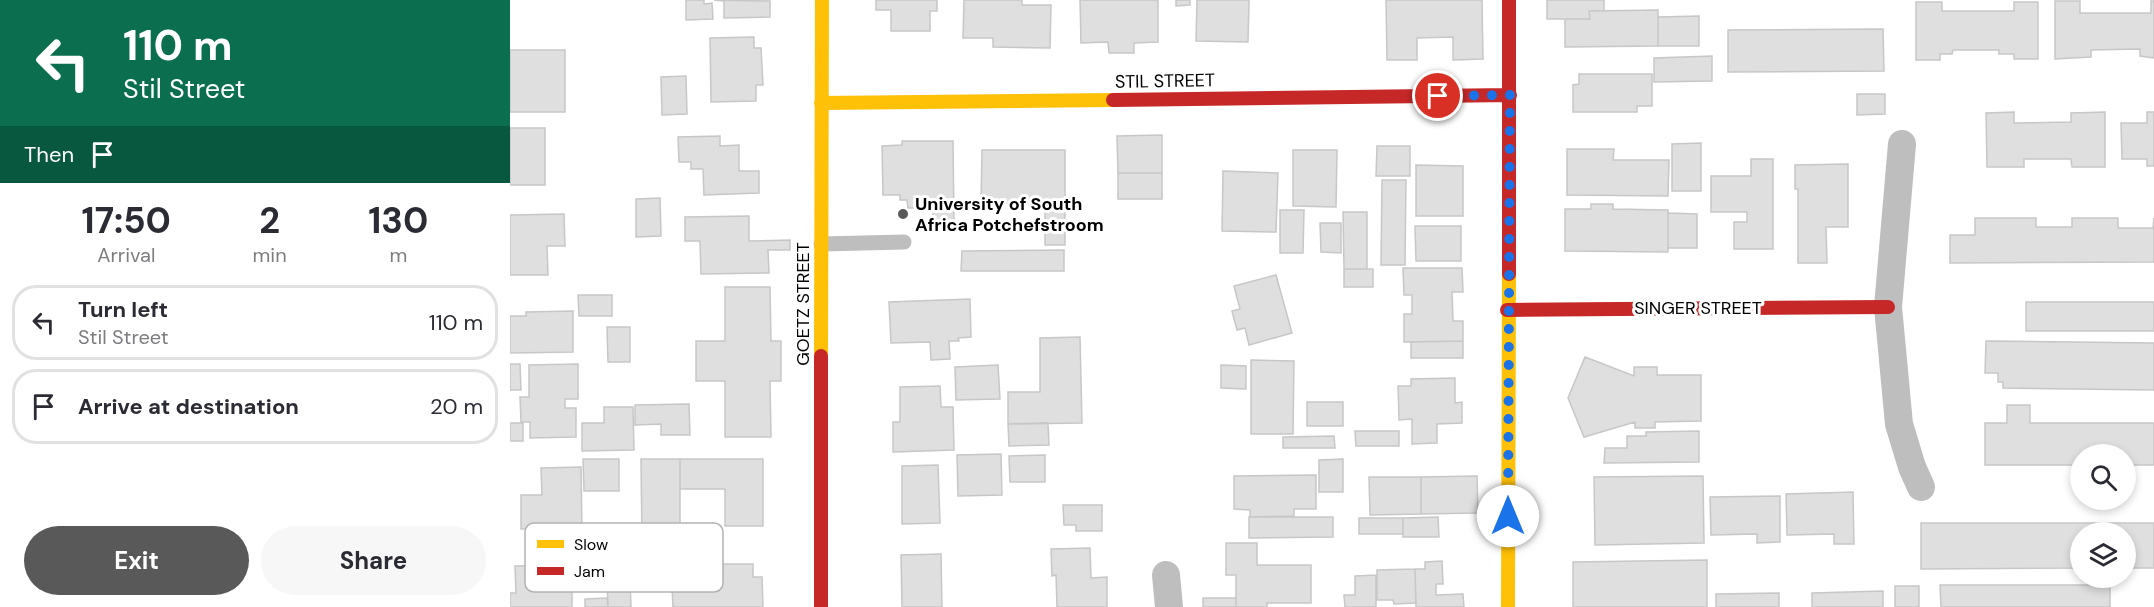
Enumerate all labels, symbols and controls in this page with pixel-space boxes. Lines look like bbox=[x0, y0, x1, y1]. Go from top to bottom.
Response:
text: 110 m bbox=[123, 18, 233, 73]
icon: left bbox=[24, 24, 102, 102]
street label: STIL STREET bbox=[1115, 68, 1215, 94]
pin bbox=[1412, 70, 1463, 121]
text: Stil Street bbox=[123, 71, 245, 106]
icon: arrive bbox=[1421, 79, 1454, 112]
icon: arrive bbox=[86, 138, 119, 171]
text: Then bbox=[24, 140, 74, 169]
place label: University of South Africa Potchefstroom bbox=[915, 192, 1104, 237]
text: 17:50 bbox=[82, 197, 171, 244]
text: 2 bbox=[259, 197, 280, 244]
text: 130 bbox=[368, 197, 428, 244]
marker: University of South Africa Potchefstroom bbox=[896, 207, 910, 221]
text: Arrival bbox=[97, 242, 155, 268]
text: min bbox=[253, 242, 287, 268]
text: m bbox=[389, 242, 407, 268]
street label: GOETZ STREET bbox=[791, 242, 815, 366]
text: Turn left bbox=[78, 295, 168, 324]
street label: SINGER STREET bbox=[1634, 296, 1762, 320]
icon: left bbox=[27, 306, 60, 339]
text: 110 m bbox=[429, 308, 483, 337]
text: Stil Street bbox=[78, 324, 169, 350]
icon: arrive bbox=[27, 390, 60, 423]
text: Arrive at destination bbox=[78, 392, 299, 421]
text: 20 m bbox=[430, 392, 483, 421]
map controls bbox=[2070, 444, 2136, 588]
button: search bbox=[2070, 444, 2136, 510]
position arrow bbox=[1476, 484, 1540, 548]
button: layers bbox=[2070, 522, 2136, 588]
legend bbox=[525, 523, 723, 592]
button: Exit bbox=[24, 526, 249, 595]
button: Share bbox=[261, 526, 486, 595]
text: Slow bbox=[574, 534, 608, 555]
text: Jam bbox=[574, 561, 605, 582]

